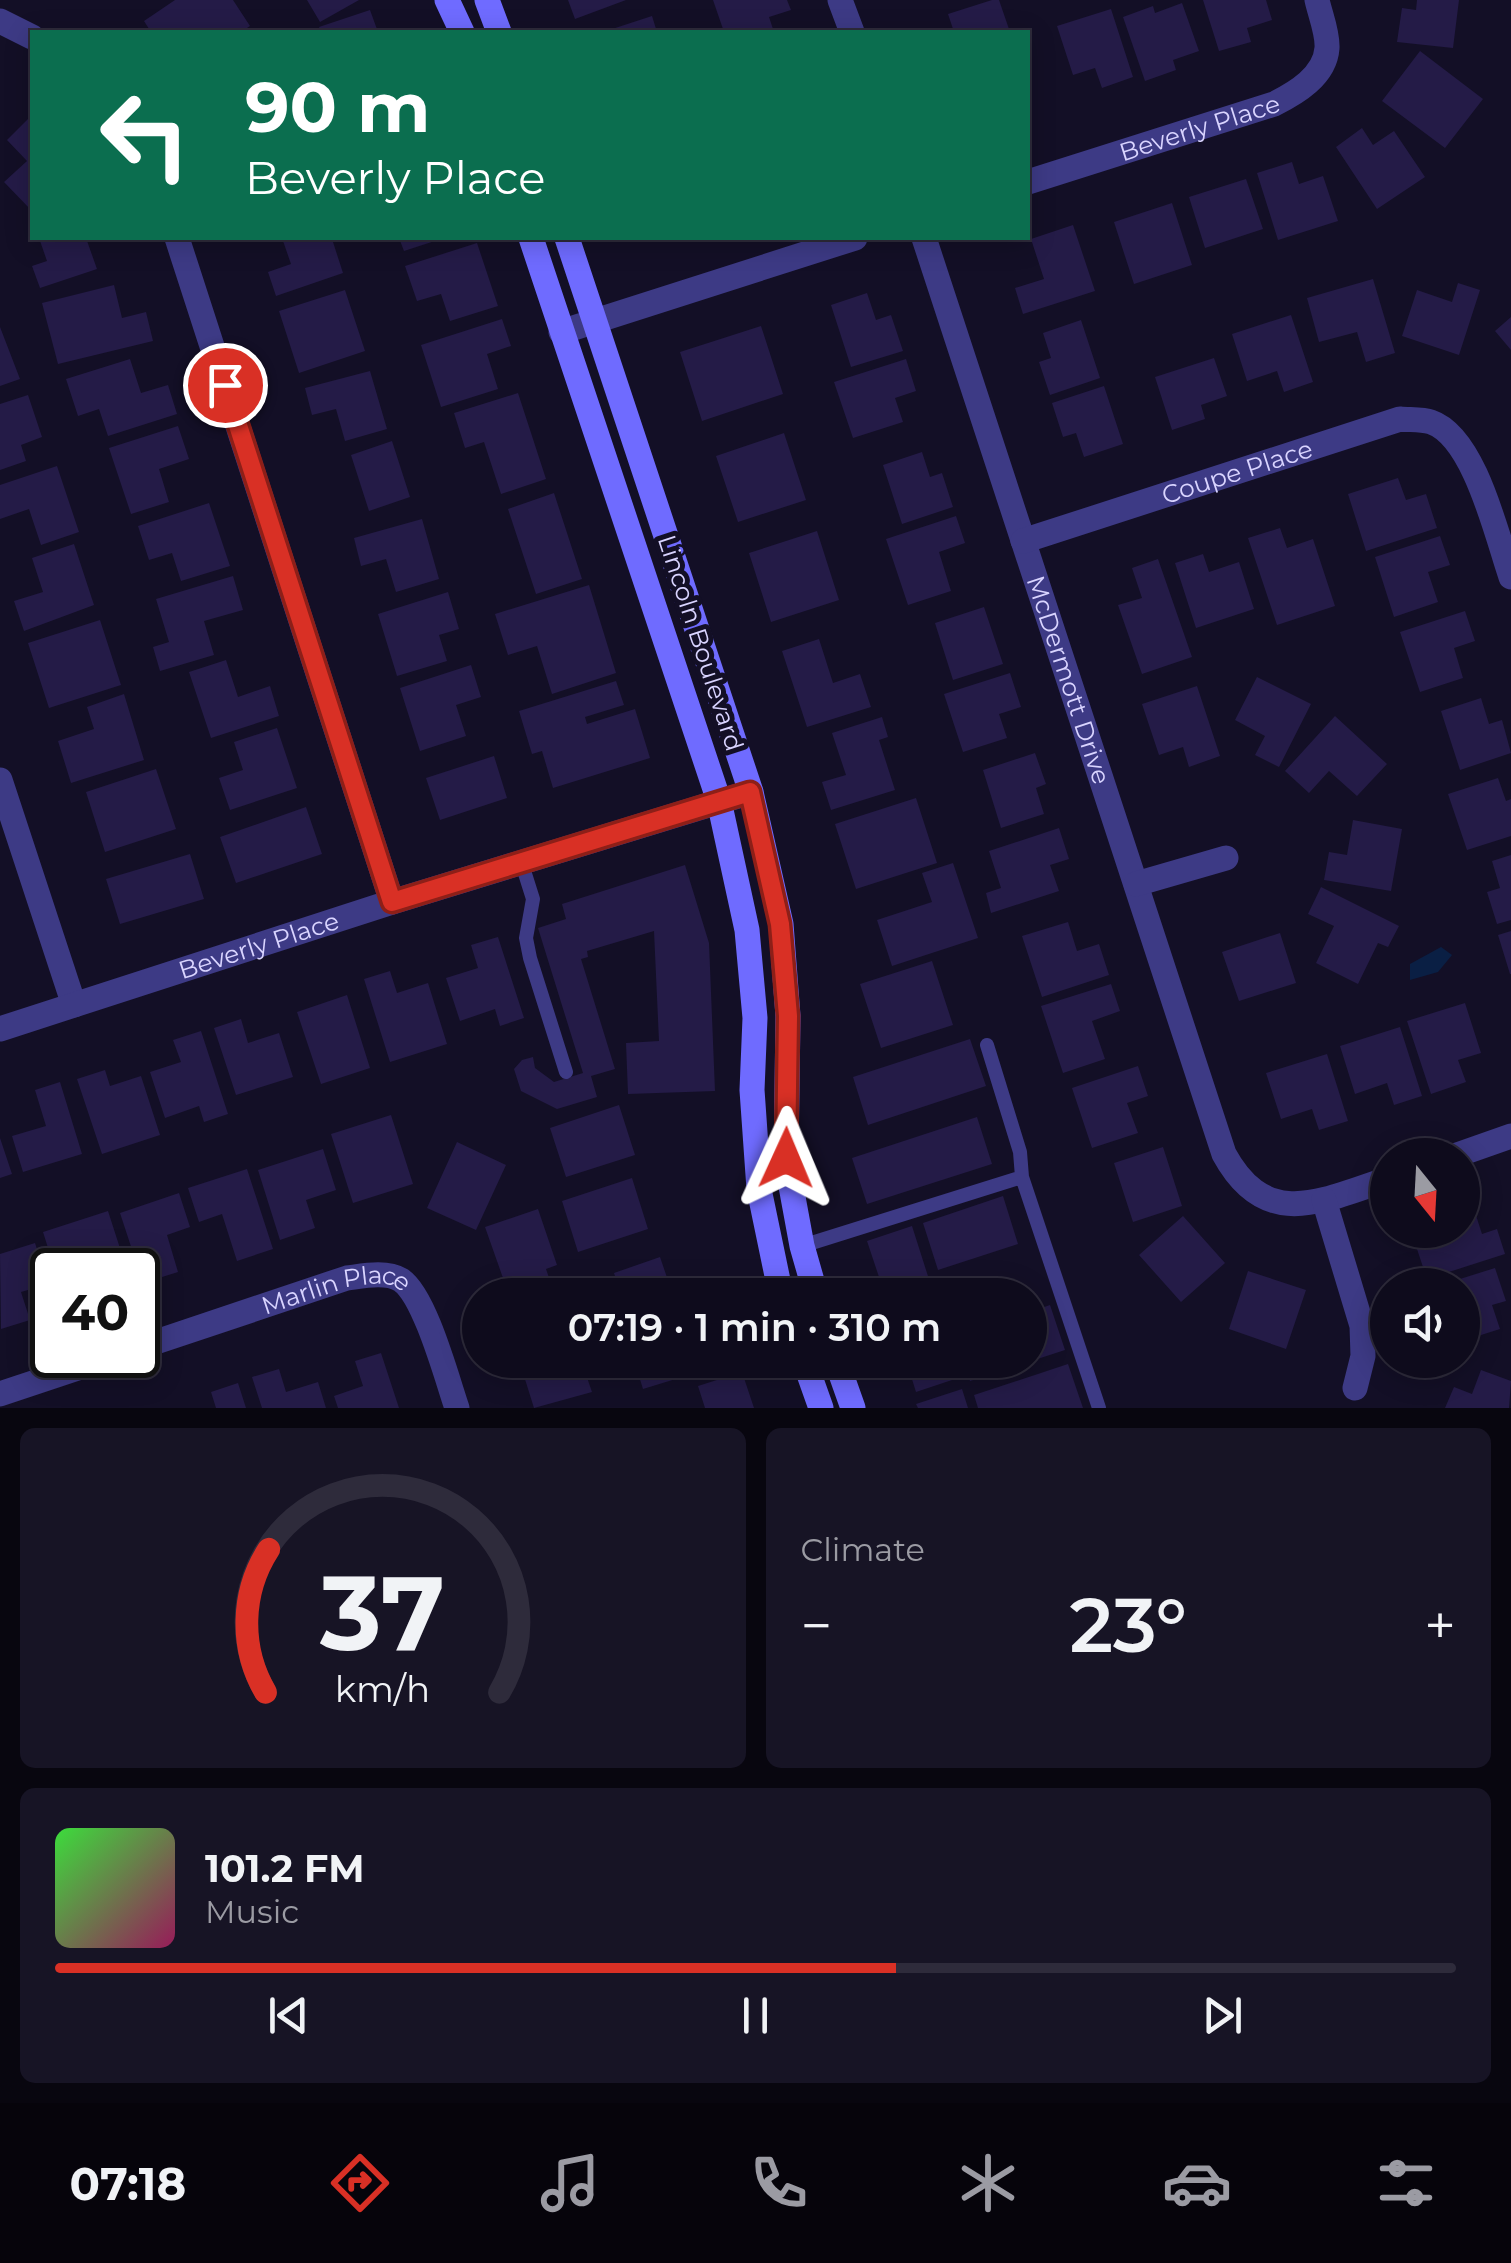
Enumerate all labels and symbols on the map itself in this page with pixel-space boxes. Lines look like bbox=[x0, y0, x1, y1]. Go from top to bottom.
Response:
street label: Beverly Place bbox=[1115, 88, 1284, 167]
pin bbox=[183, 343, 268, 428]
street label: Coupe Place bbox=[1158, 433, 1316, 510]
street label: Lincoln Boulevard bbox=[652, 531, 750, 755]
street label: McDermott Drive bbox=[1021, 572, 1117, 788]
street label: Beverly Place bbox=[175, 905, 343, 985]
position arrow bbox=[734, 1106, 838, 1210]
north arrow bbox=[1370, 1138, 1480, 1248]
speed limit sign: 40 bbox=[30, 1248, 160, 1378]
street label: Marlin Place bbox=[258, 1260, 418, 1321]

